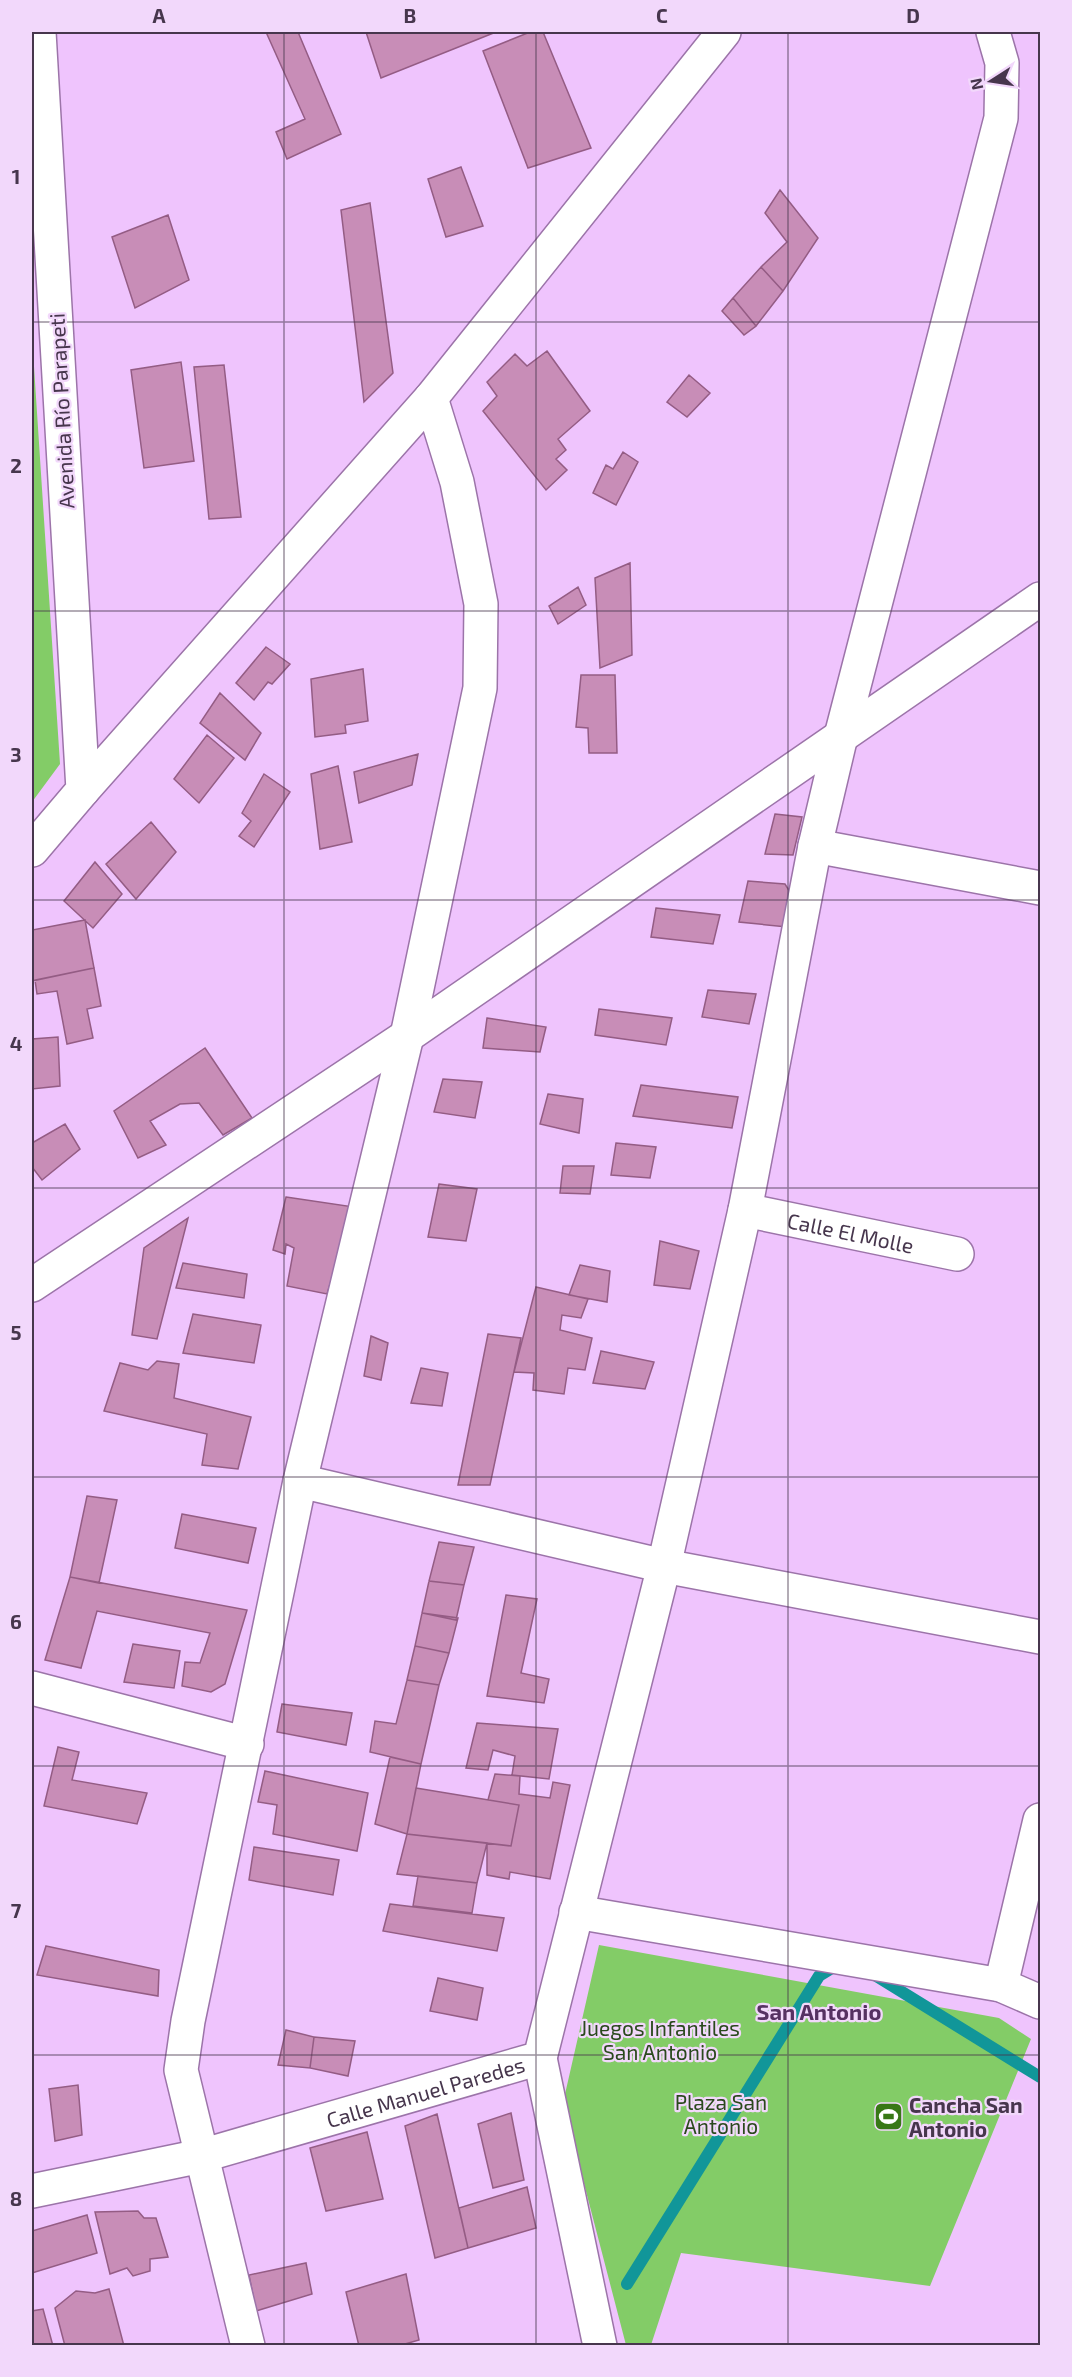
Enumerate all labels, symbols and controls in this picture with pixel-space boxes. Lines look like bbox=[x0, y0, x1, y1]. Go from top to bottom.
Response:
text: A bbox=[152, 3, 166, 27]
text: B bbox=[404, 3, 416, 27]
text: C bbox=[656, 3, 668, 27]
text: D bbox=[906, 3, 920, 27]
north arrow bbox=[961, 51, 1021, 111]
text: N bbox=[965, 77, 986, 92]
text: 1 bbox=[12, 164, 20, 188]
street label: Avenida Río Parapeti bbox=[43, 313, 79, 509]
text: 2 bbox=[10, 453, 22, 477]
text: 3 bbox=[10, 742, 22, 766]
text: 4 bbox=[10, 1031, 23, 1055]
street label: Calle El Molle bbox=[785, 1207, 916, 1257]
text: 5 bbox=[10, 1320, 22, 1344]
text: 6 bbox=[10, 1609, 22, 1633]
text: 7 bbox=[11, 1898, 22, 1922]
district label: San Antonio bbox=[757, 1998, 881, 2024]
park label: Juegos Infantiles San Antonio bbox=[580, 2015, 740, 2064]
street label: Calle Manuel Paredes bbox=[323, 2051, 527, 2132]
park label: Plaza San Antonio bbox=[675, 2089, 767, 2138]
place label: Cancha San Antonio bbox=[909, 2092, 1023, 2141]
sports icon: Cancha San Antonio bbox=[872, 2100, 904, 2132]
text: 8 bbox=[10, 2186, 22, 2210]

